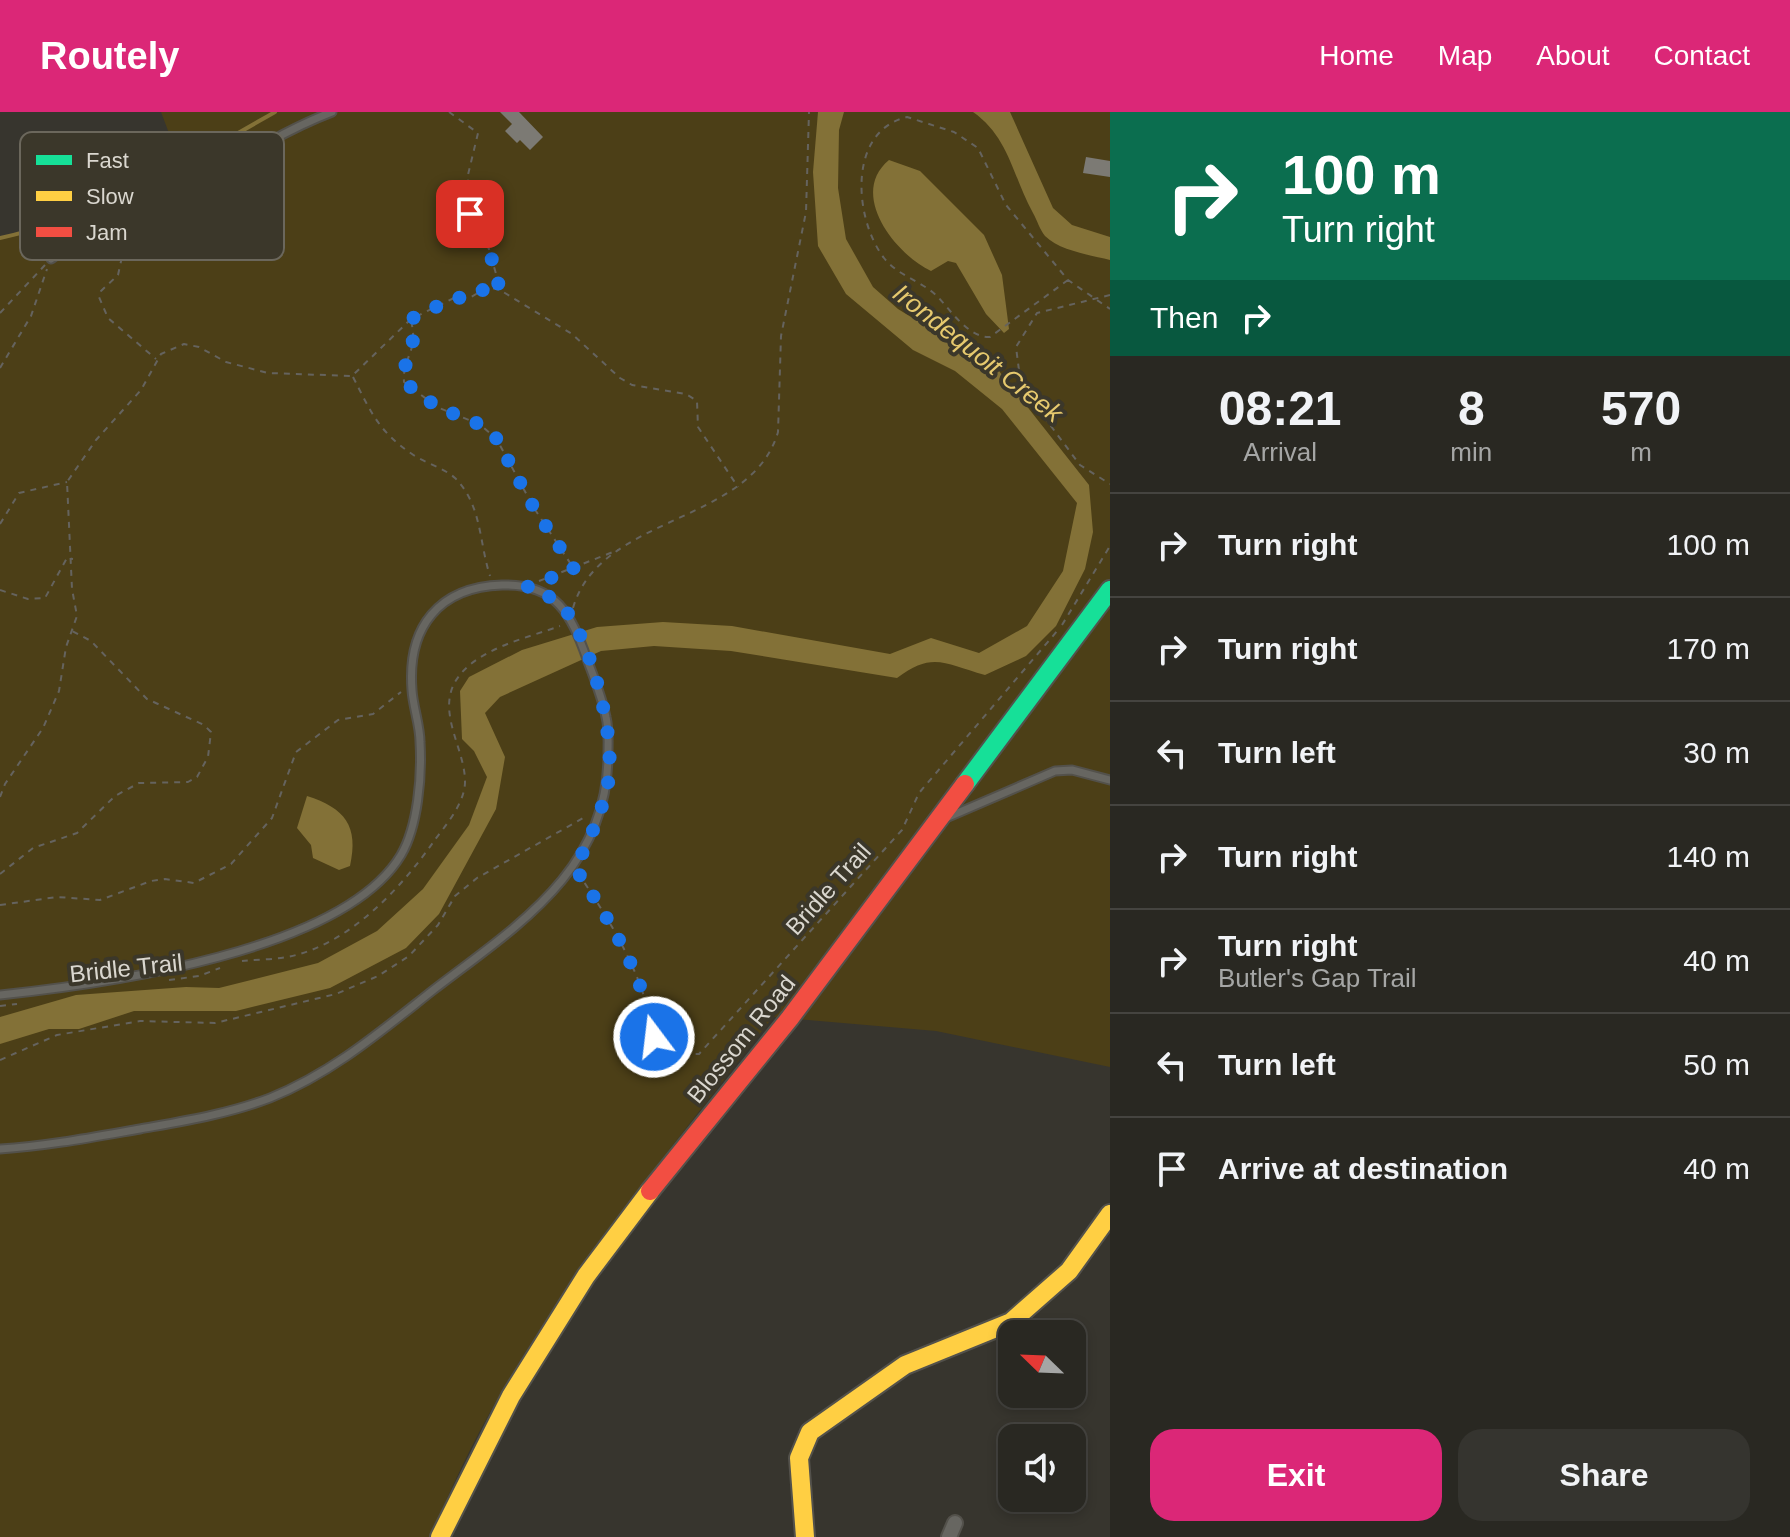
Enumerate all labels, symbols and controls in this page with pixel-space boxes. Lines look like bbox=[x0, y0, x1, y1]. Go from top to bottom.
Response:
text: Routely bbox=[40, 35, 179, 77]
text: Home bbox=[1319, 40, 1394, 71]
text: Map bbox=[1438, 40, 1492, 71]
text: About bbox=[1536, 40, 1610, 71]
text: Contact bbox=[1654, 40, 1750, 71]
legend bbox=[20, 132, 284, 260]
text: 100 m bbox=[1282, 143, 1441, 206]
icon: right bbox=[1150, 144, 1254, 248]
text: Fast bbox=[86, 148, 129, 173]
pin bbox=[436, 180, 504, 248]
text: Slow bbox=[86, 184, 134, 209]
icon: arrive bbox=[448, 192, 492, 236]
text: Turn right bbox=[1282, 209, 1435, 250]
text: Jam bbox=[86, 220, 128, 245]
water label: Irondequoit Creek bbox=[887, 278, 1070, 430]
icon: right bbox=[1234, 296, 1278, 340]
text: Then bbox=[1150, 301, 1218, 334]
text: 08:21 bbox=[1219, 382, 1342, 435]
text: 8 bbox=[1458, 382, 1485, 435]
text: 570 bbox=[1601, 382, 1681, 435]
text: Arrival bbox=[1243, 437, 1317, 467]
text: min bbox=[1450, 437, 1492, 467]
text: m bbox=[1630, 437, 1652, 467]
icon: right bbox=[1150, 523, 1194, 567]
text: Turn right bbox=[1218, 528, 1357, 561]
text: 100 m bbox=[1667, 528, 1750, 561]
icon: right bbox=[1150, 627, 1194, 671]
text: Turn right bbox=[1218, 632, 1357, 665]
text: 170 m bbox=[1667, 632, 1750, 665]
icon: left bbox=[1150, 731, 1194, 775]
text: Turn left bbox=[1218, 736, 1336, 769]
text: 30 m bbox=[1683, 736, 1750, 769]
icon: right bbox=[1150, 835, 1194, 879]
street label: Bridle Trail bbox=[780, 838, 876, 940]
text: Turn right bbox=[1218, 840, 1357, 873]
text: 140 m bbox=[1667, 840, 1750, 873]
text: Turn right bbox=[1218, 929, 1357, 962]
icon: right bbox=[1150, 939, 1194, 983]
text: 40 m bbox=[1683, 944, 1750, 977]
street label: Bridle Trail bbox=[68, 949, 184, 987]
text: Butler's Gap Trail bbox=[1218, 963, 1417, 993]
street label: Blossom Road bbox=[681, 970, 801, 1108]
position arrow bbox=[612, 995, 696, 1079]
icon: left bbox=[1150, 1043, 1194, 1087]
text: Turn left bbox=[1218, 1048, 1336, 1081]
text: 50 m bbox=[1683, 1048, 1750, 1081]
icon: arrive bbox=[1150, 1147, 1194, 1191]
text: Arrive at destination bbox=[1218, 1152, 1508, 1185]
text: 40 m bbox=[1683, 1152, 1750, 1185]
north arrow bbox=[998, 1320, 1086, 1408]
map controls bbox=[998, 1320, 1086, 1512]
button: sound bbox=[998, 1424, 1086, 1512]
button: Exit bbox=[1150, 1429, 1442, 1521]
button: Share bbox=[1458, 1429, 1750, 1521]

